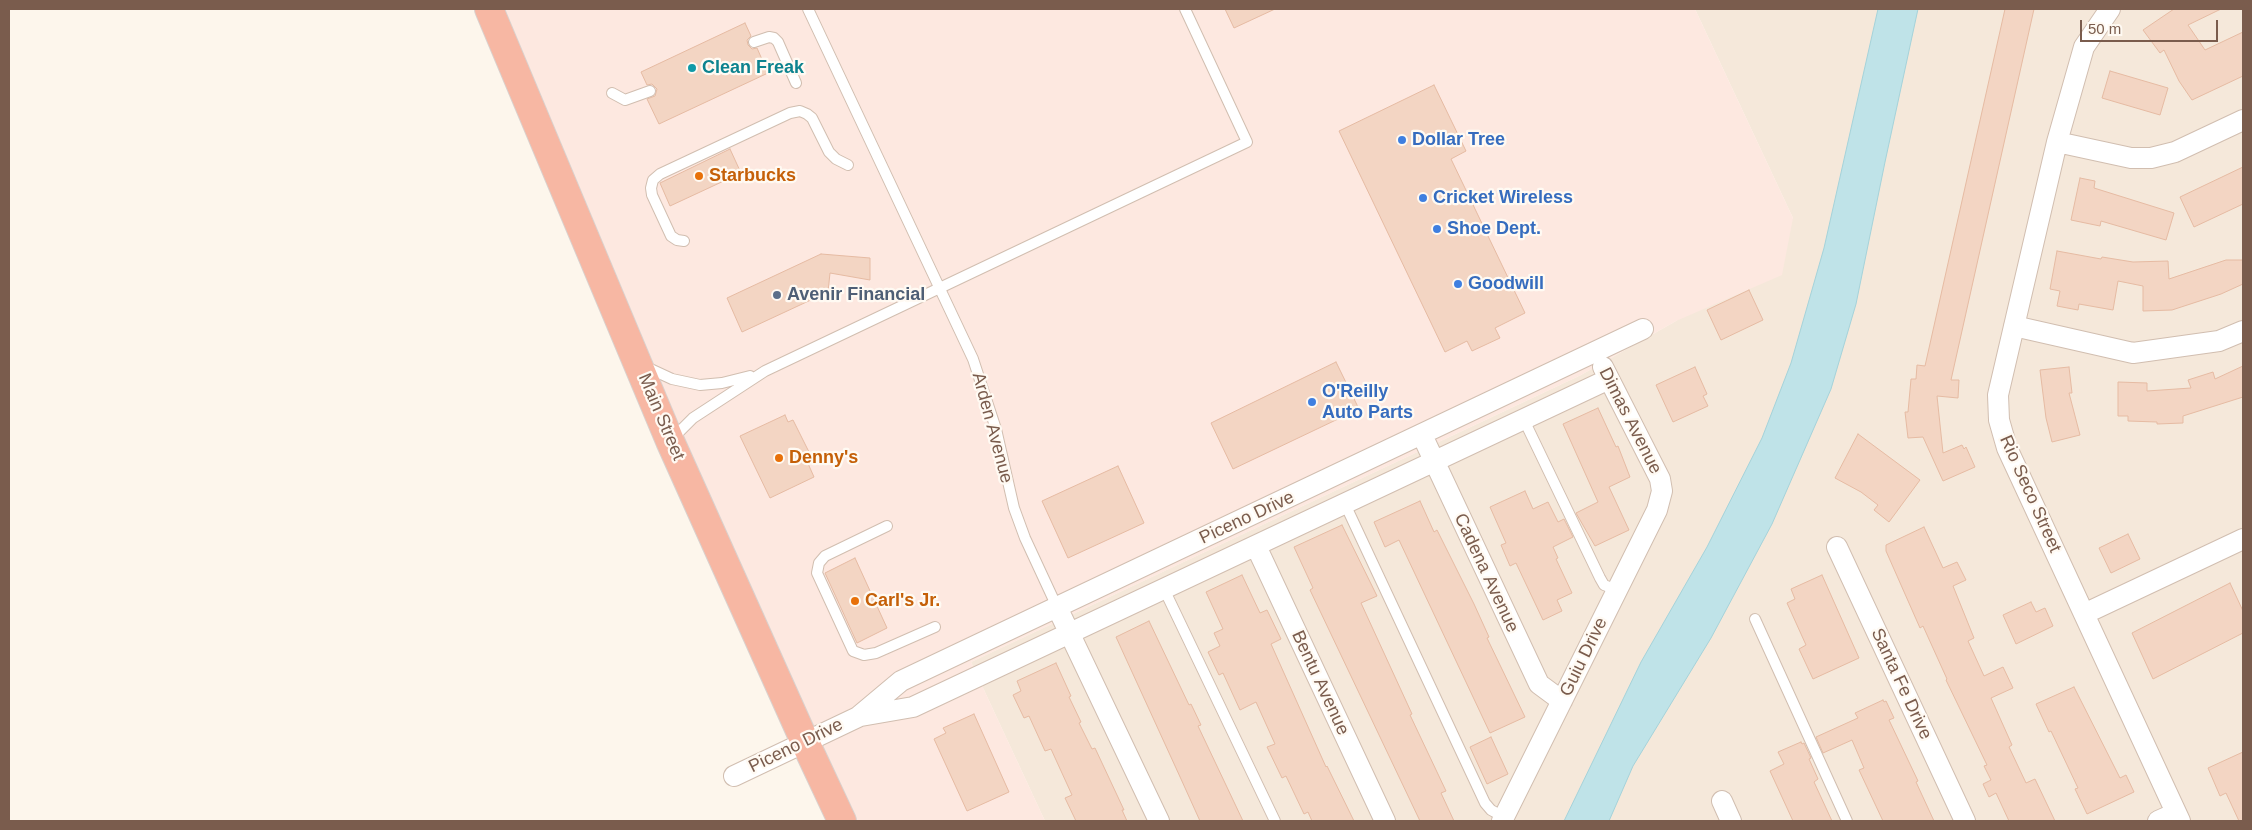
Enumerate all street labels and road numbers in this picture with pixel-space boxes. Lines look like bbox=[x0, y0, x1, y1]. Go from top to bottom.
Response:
street label: Dimas Avenue bbox=[1594, 364, 1666, 478]
street label: Main Street bbox=[633, 370, 689, 464]
street label: Arden Avenue bbox=[967, 370, 1017, 486]
street label: Rio Seco Street bbox=[1994, 432, 2066, 556]
street label: Piceno Drive bbox=[1196, 487, 1298, 549]
street label: Cadena Avenue bbox=[1449, 510, 1523, 636]
street label: Guiu Drive bbox=[1556, 614, 1612, 700]
street label: Santa Fe Drive bbox=[1866, 625, 1936, 743]
street label: Bentu Avenue bbox=[1286, 627, 1354, 739]
street label: Piceno Drive bbox=[745, 714, 847, 778]

